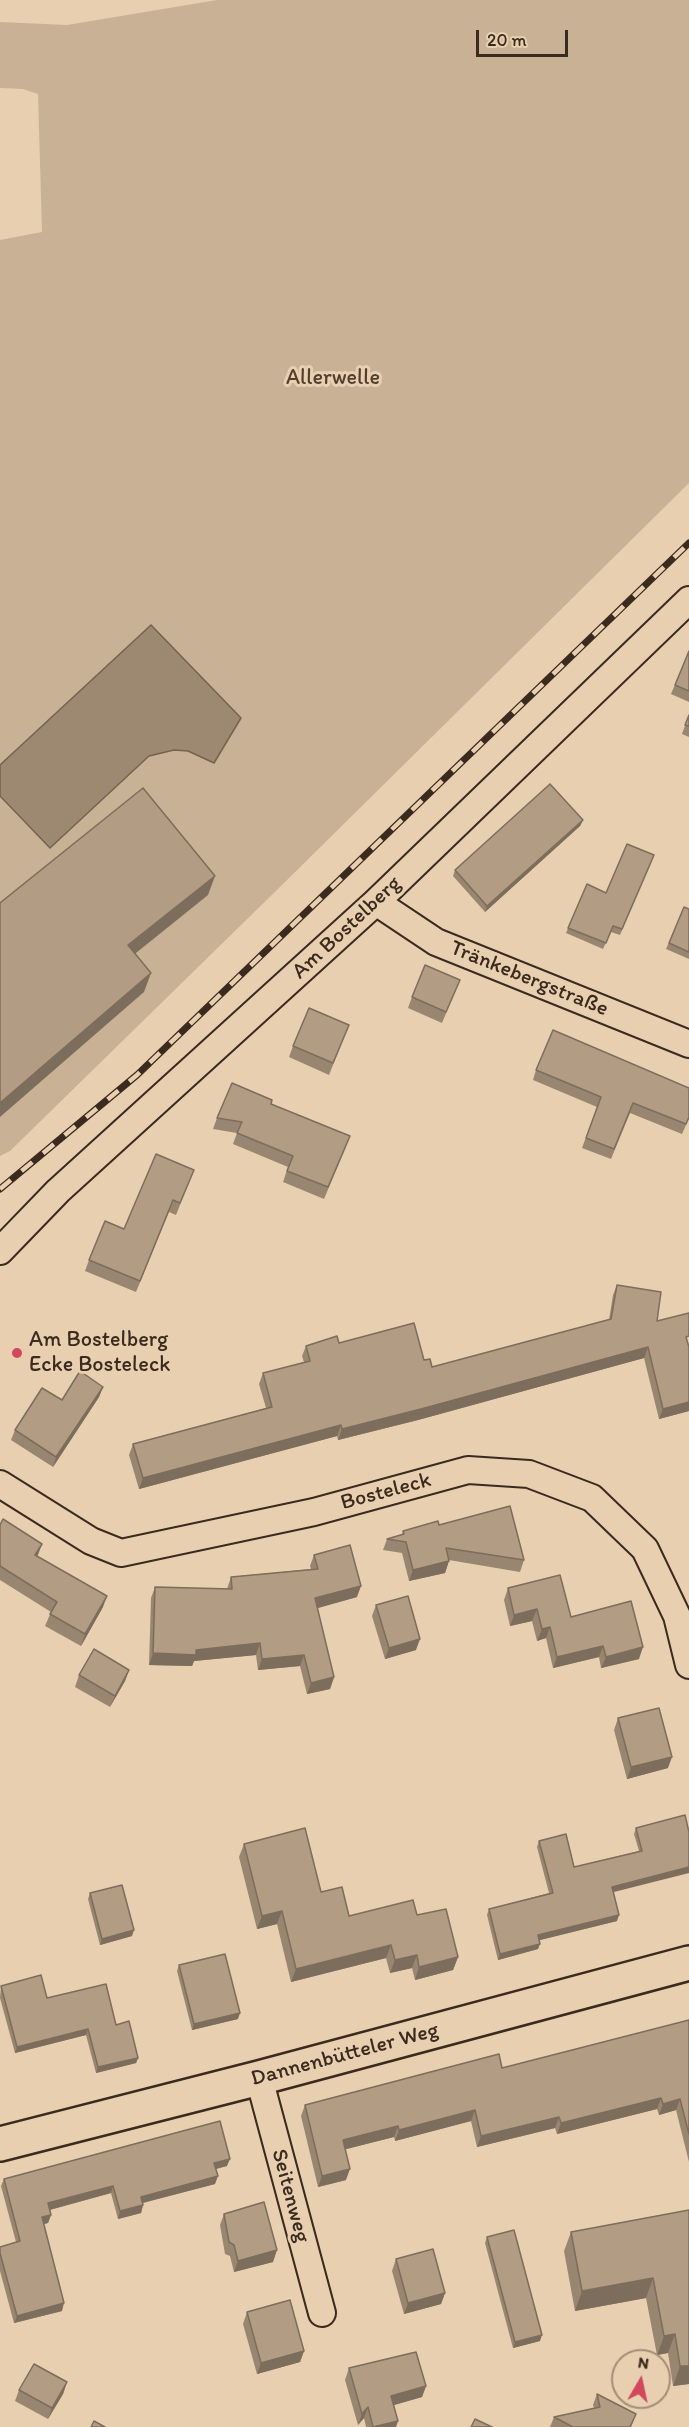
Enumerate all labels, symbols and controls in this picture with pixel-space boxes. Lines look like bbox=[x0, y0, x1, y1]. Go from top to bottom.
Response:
scale bar bbox=[479, 18, 570, 56]
text: 20 m bbox=[487, 29, 527, 51]
park label: Allerwelle bbox=[286, 365, 380, 391]
street label: Am Bostelberg bbox=[287, 871, 407, 985]
street label: Tränkebergstraße bbox=[446, 935, 612, 1023]
place label: Am Bostelberg Ecke Bosteleck bbox=[29, 1327, 170, 1378]
marker: Am Bostelberg Ecke Bosteleck bbox=[10, 1346, 24, 1360]
street label: Bosteleck bbox=[338, 1467, 434, 1517]
street label: Dannenbütteler Weg bbox=[248, 2017, 442, 2093]
street label: Seitenweg bbox=[265, 2146, 315, 2246]
north arrow bbox=[611, 2349, 671, 2409]
text: N bbox=[637, 2352, 650, 2373]

